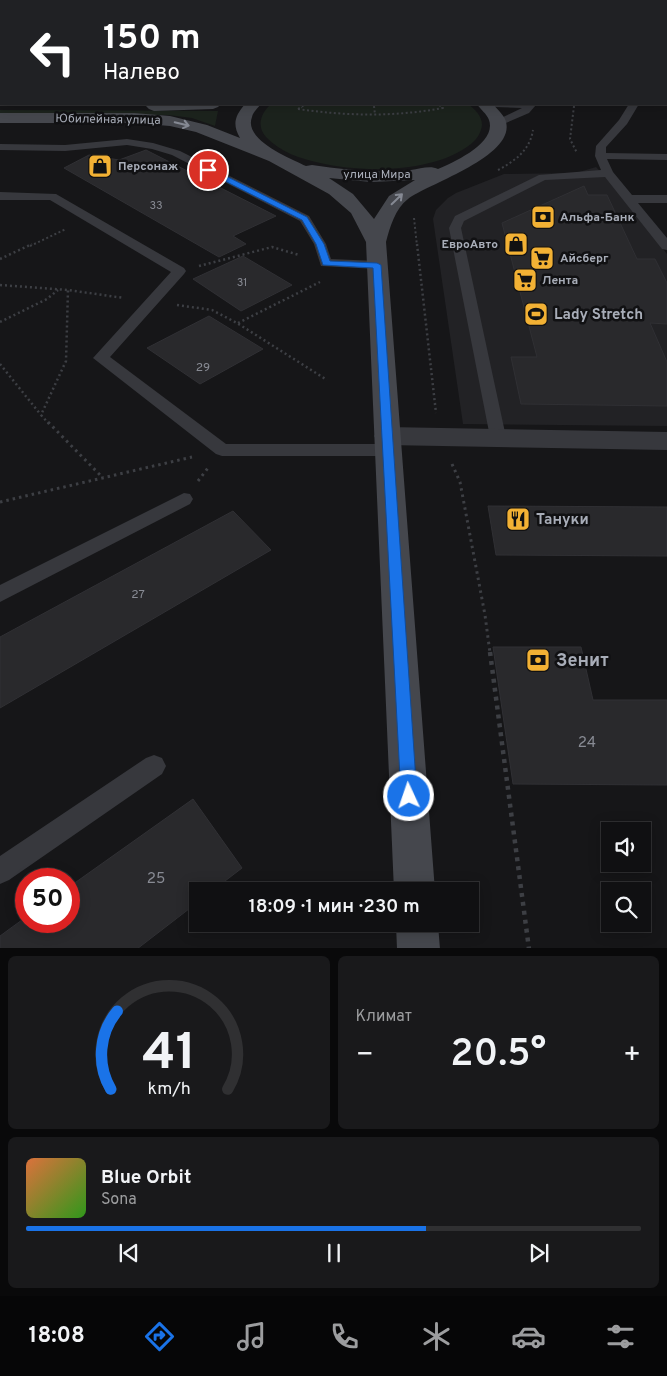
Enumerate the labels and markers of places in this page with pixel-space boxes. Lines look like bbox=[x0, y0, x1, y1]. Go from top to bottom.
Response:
pin bbox=[187, 149, 229, 191]
shop icon: Персонаж bbox=[87, 153, 113, 179]
place label: Персонаж bbox=[118, 159, 178, 175]
bank icon: Альфа-Банк bbox=[530, 204, 556, 230]
place label: Альфа-Банк bbox=[560, 210, 635, 226]
shop icon: ЕвроАвто bbox=[503, 231, 529, 257]
place label: ЕвроАвто bbox=[442, 237, 498, 253]
supermarket icon: Айсберг bbox=[529, 245, 555, 271]
place label: Айсберг bbox=[560, 251, 609, 267]
supermarket icon: Лента bbox=[512, 267, 538, 293]
place label: Лента bbox=[542, 273, 578, 289]
sports icon: Lady Stretch bbox=[523, 301, 549, 327]
place label: Lady Stretch bbox=[554, 306, 643, 325]
restaurant icon: Тануки bbox=[505, 506, 531, 532]
place label: Тануки bbox=[536, 511, 589, 530]
bank icon: Зенит bbox=[525, 647, 551, 673]
place label: Зенит bbox=[556, 650, 609, 673]

